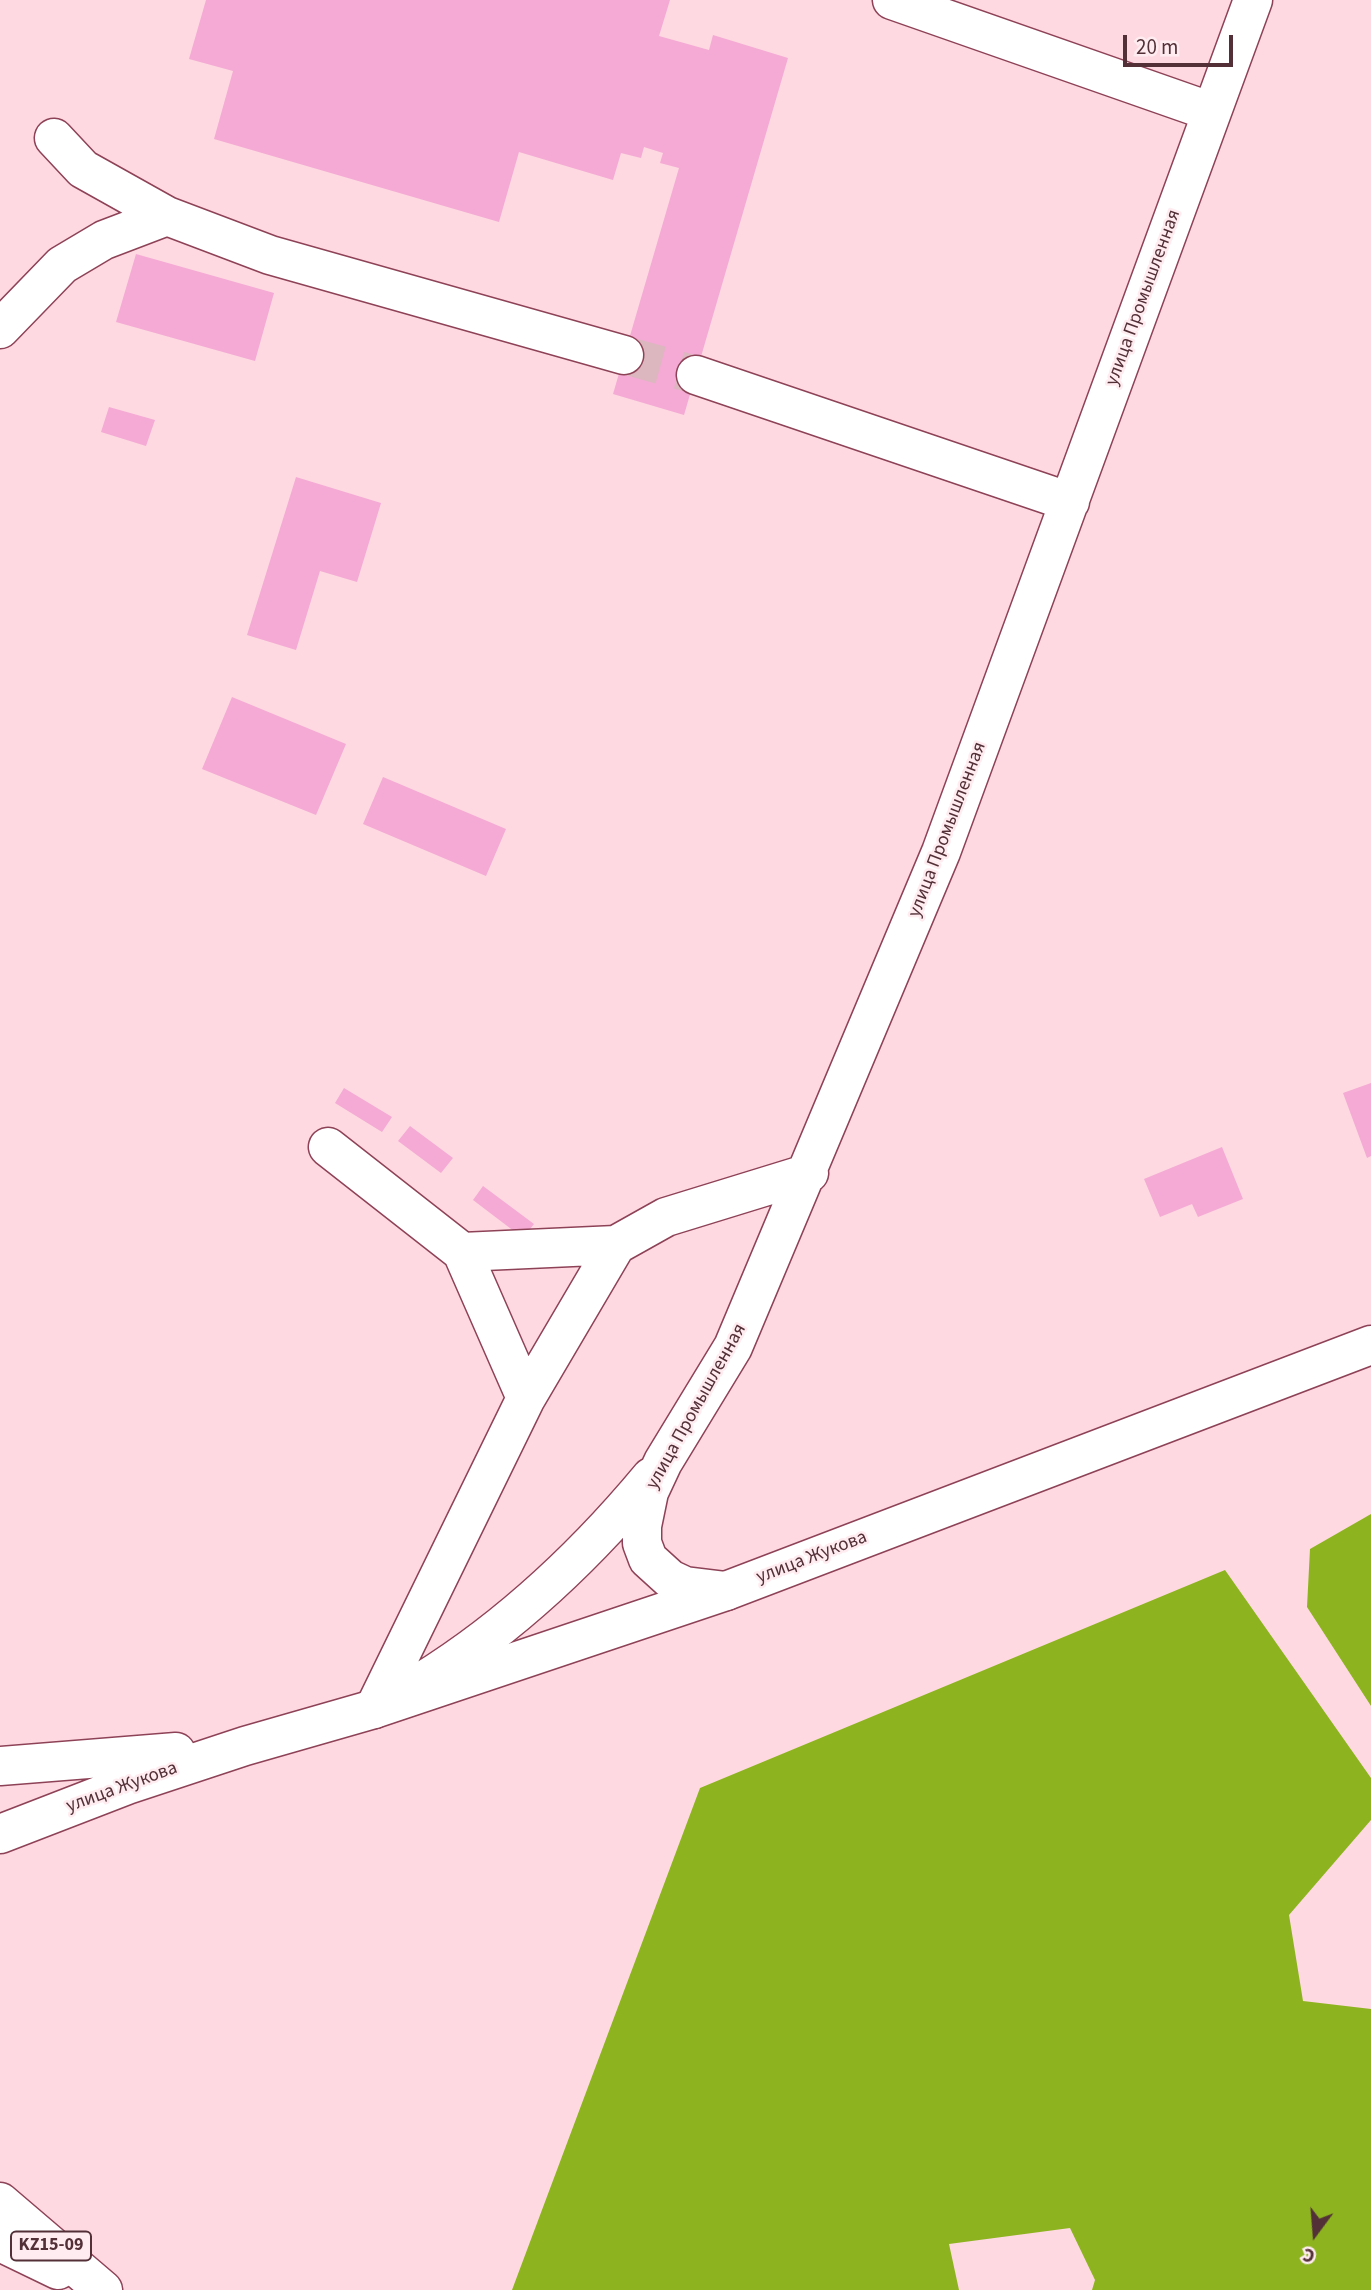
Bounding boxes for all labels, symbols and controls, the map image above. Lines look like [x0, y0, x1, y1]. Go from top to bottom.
scale bar [1126, 21, 1236, 65]
text: 20 m [1136, 32, 1178, 62]
street label: улица Промышленная [1101, 207, 1187, 389]
street label: улица Промышленная [904, 739, 992, 921]
street label: улица Промышленная [642, 1320, 752, 1494]
street label: улица Жукова [754, 1526, 870, 1590]
street label: улица Жукова [63, 1757, 181, 1819]
north arrow [1280, 2199, 1350, 2269]
road number: KZ15-09 [11, 2232, 91, 2260]
text: С [1300, 2240, 1318, 2269]

